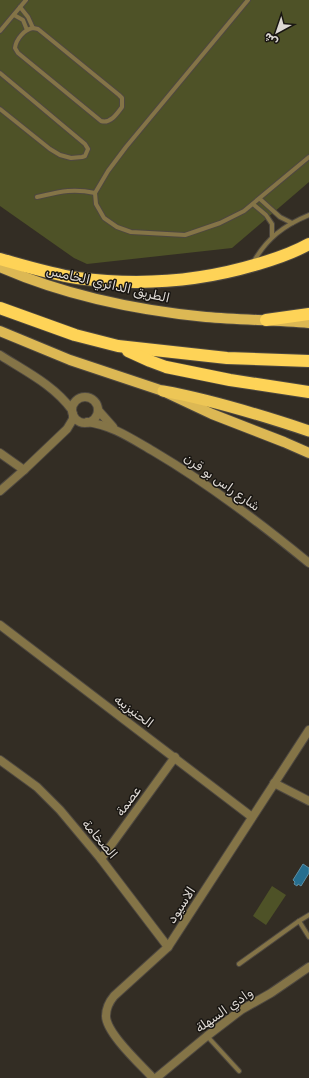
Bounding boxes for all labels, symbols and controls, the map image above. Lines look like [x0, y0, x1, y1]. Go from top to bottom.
north arrow [257, 12, 297, 52]
text: ش [261, 30, 280, 49]
street label: الطريق الدائري الخامس [44, 262, 171, 307]
street label: شارع راس بو قرن [180, 450, 263, 515]
street label: الحنيزيبه [111, 691, 157, 731]
street label: عصمة [112, 783, 144, 819]
street label: الصخامة [79, 816, 121, 862]
street label: الاسيود [164, 884, 199, 927]
street label: وادي السهلة [192, 985, 257, 1037]

